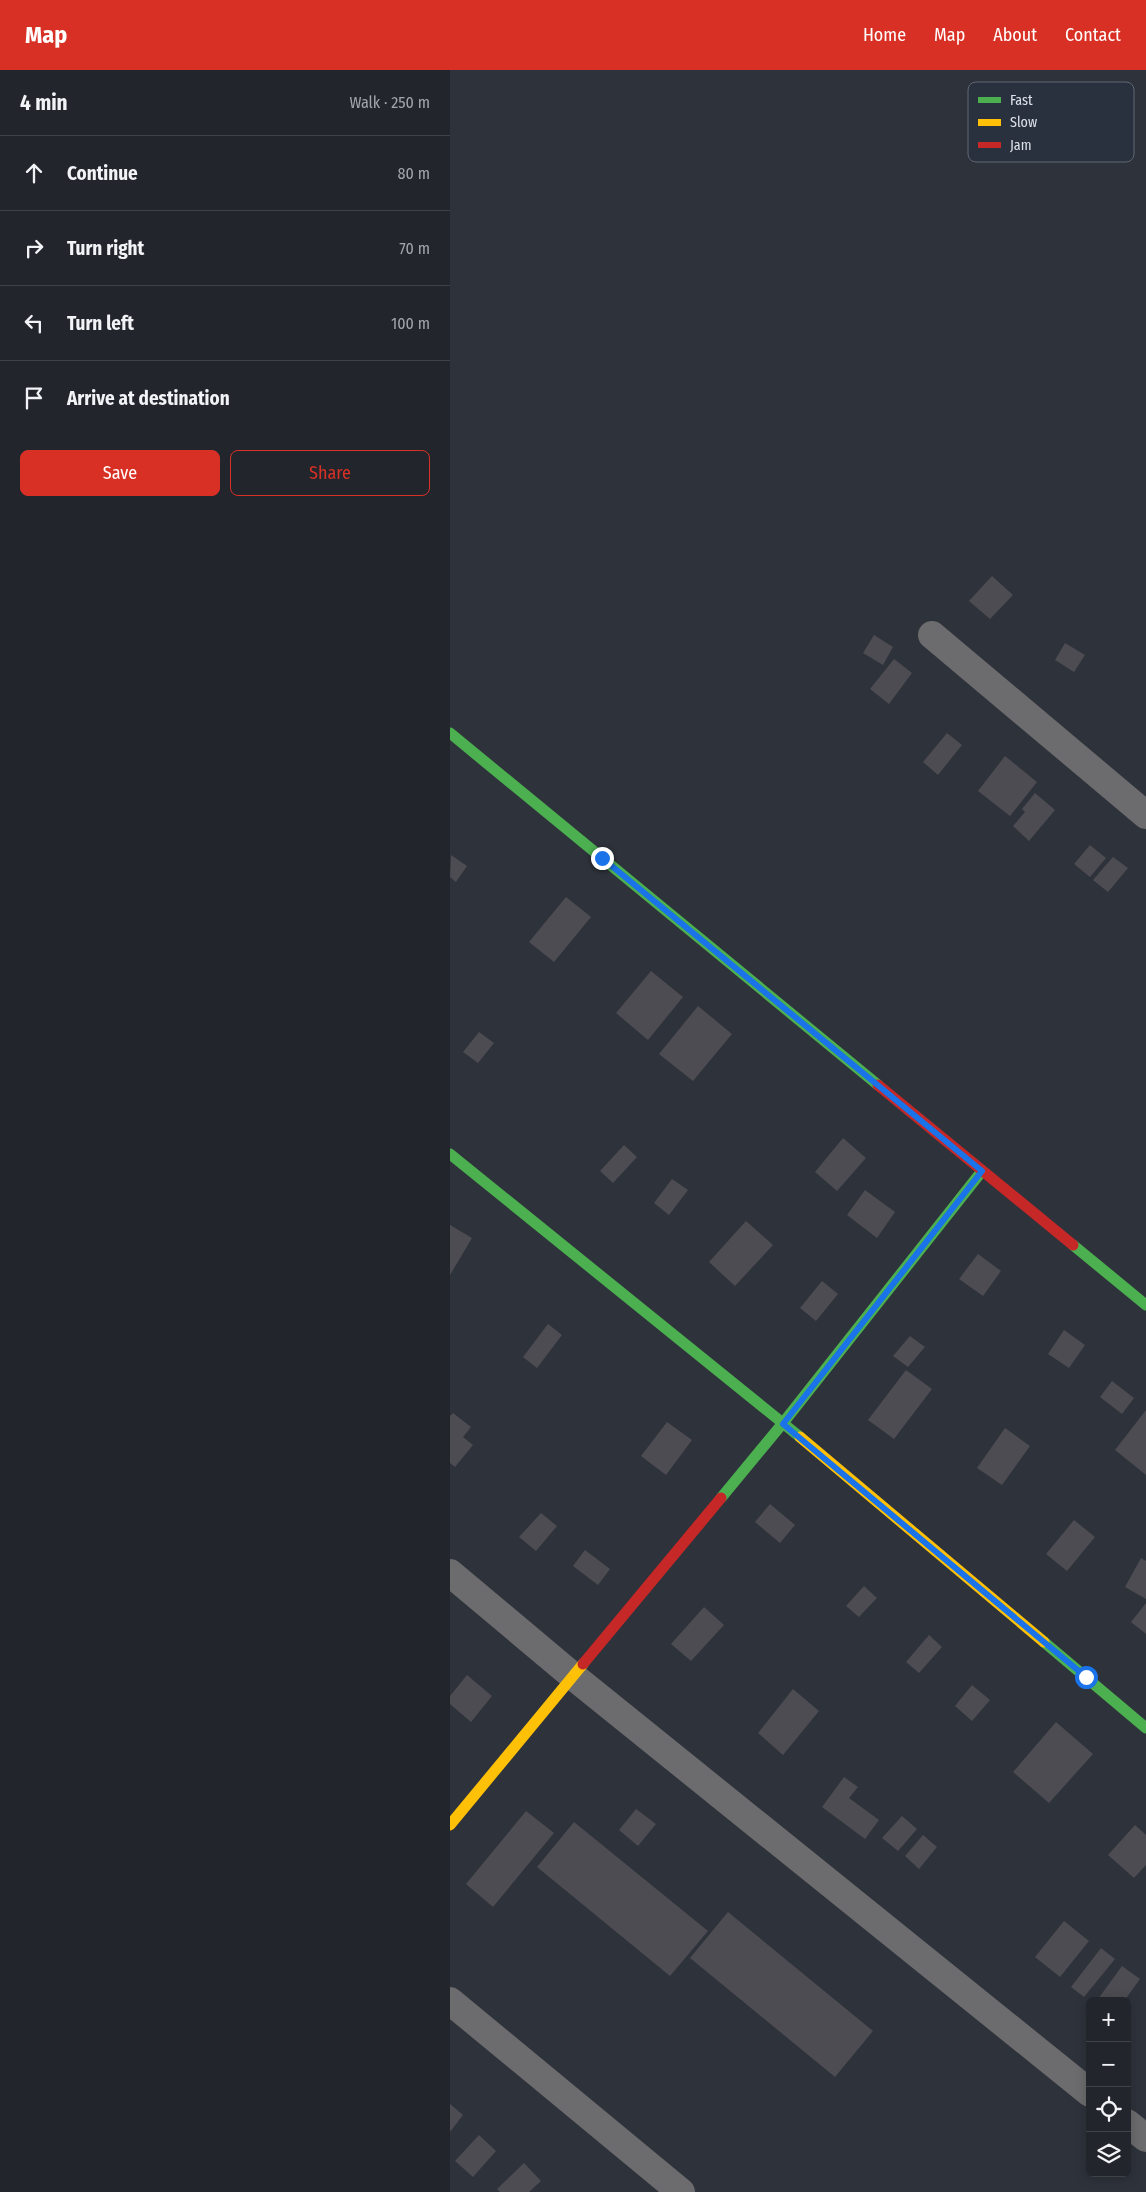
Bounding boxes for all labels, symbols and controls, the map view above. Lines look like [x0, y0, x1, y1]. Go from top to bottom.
text: Map [25, 21, 67, 49]
text: Home [863, 24, 906, 46]
text: Map [934, 24, 965, 46]
text: About [993, 24, 1037, 46]
text: Contact [1065, 24, 1121, 46]
legend [968, 82, 1134, 162]
text: 4 min [20, 90, 68, 116]
text: Fast [1010, 92, 1033, 109]
text: Walk · 250 m [349, 93, 430, 112]
text: Slow [1010, 114, 1037, 131]
text: Jam [1010, 137, 1031, 154]
icon: ahead [20, 159, 48, 187]
text: Continue [67, 162, 138, 185]
text: 80 m [398, 164, 430, 183]
icon: right [20, 234, 48, 262]
text: Turn right [67, 237, 144, 260]
text: 70 m [399, 239, 430, 258]
icon: left [20, 309, 48, 337]
text: Turn left [67, 312, 134, 335]
text: 100 m [391, 314, 430, 333]
icon: arrive [20, 384, 48, 412]
text: Arrive at destination [67, 387, 230, 410]
button: Save [20, 450, 220, 496]
button: Share [230, 450, 430, 496]
route end [591, 847, 614, 870]
route start [1075, 1666, 1098, 1689]
map controls [1086, 1997, 1131, 2177]
button: + [1086, 1997, 1131, 2042]
button: − [1086, 2042, 1131, 2087]
button: locate [1086, 2087, 1131, 2132]
button: layers [1086, 2132, 1131, 2177]

